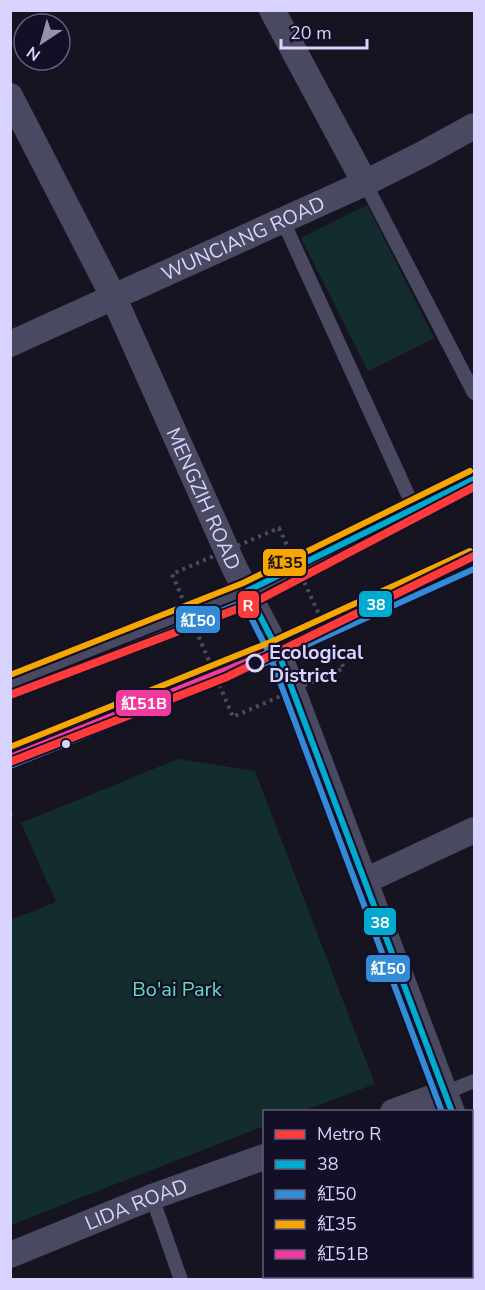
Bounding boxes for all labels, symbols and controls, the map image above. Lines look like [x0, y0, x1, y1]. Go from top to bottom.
north arrow [12, 12, 72, 72]
scale bar [281, 12, 366, 50]
text: 20 m [290, 21, 332, 45]
text: N [22, 41, 45, 66]
street label: WUNCIANG ROAD [157, 190, 329, 288]
street label: MENGZIH ROAD [160, 423, 247, 574]
line badge: 紅35 [262, 548, 307, 577]
text: 紅35 [267, 552, 303, 574]
line badge: R [237, 590, 260, 619]
line badge: 38 [358, 590, 393, 618]
text: 38 [366, 594, 386, 616]
text: R [243, 595, 254, 617]
line badge: 紅50 [175, 605, 221, 634]
text: 紅50 [180, 610, 216, 632]
place label: Ecological District [269, 639, 364, 689]
marker: Ecological District [246, 654, 264, 672]
line badge: 紅51B [115, 689, 172, 717]
text: 紅51B [121, 693, 167, 715]
unlabelled marker [60, 738, 72, 750]
line badge: 38 [363, 907, 397, 936]
text: 38 [370, 912, 390, 934]
line badge: 紅50 [365, 954, 411, 983]
text: 紅50 [370, 958, 406, 980]
park label: Bo'ai Park [132, 976, 223, 1003]
legend [263, 1110, 473, 1278]
text: Metro R [317, 1122, 381, 1146]
text: 38 [317, 1152, 339, 1176]
street label: LIDA ROAD [81, 1172, 191, 1237]
text: 紅50 [317, 1182, 357, 1206]
text: 紅35 [317, 1212, 357, 1236]
text: 紅51B [317, 1242, 369, 1266]

